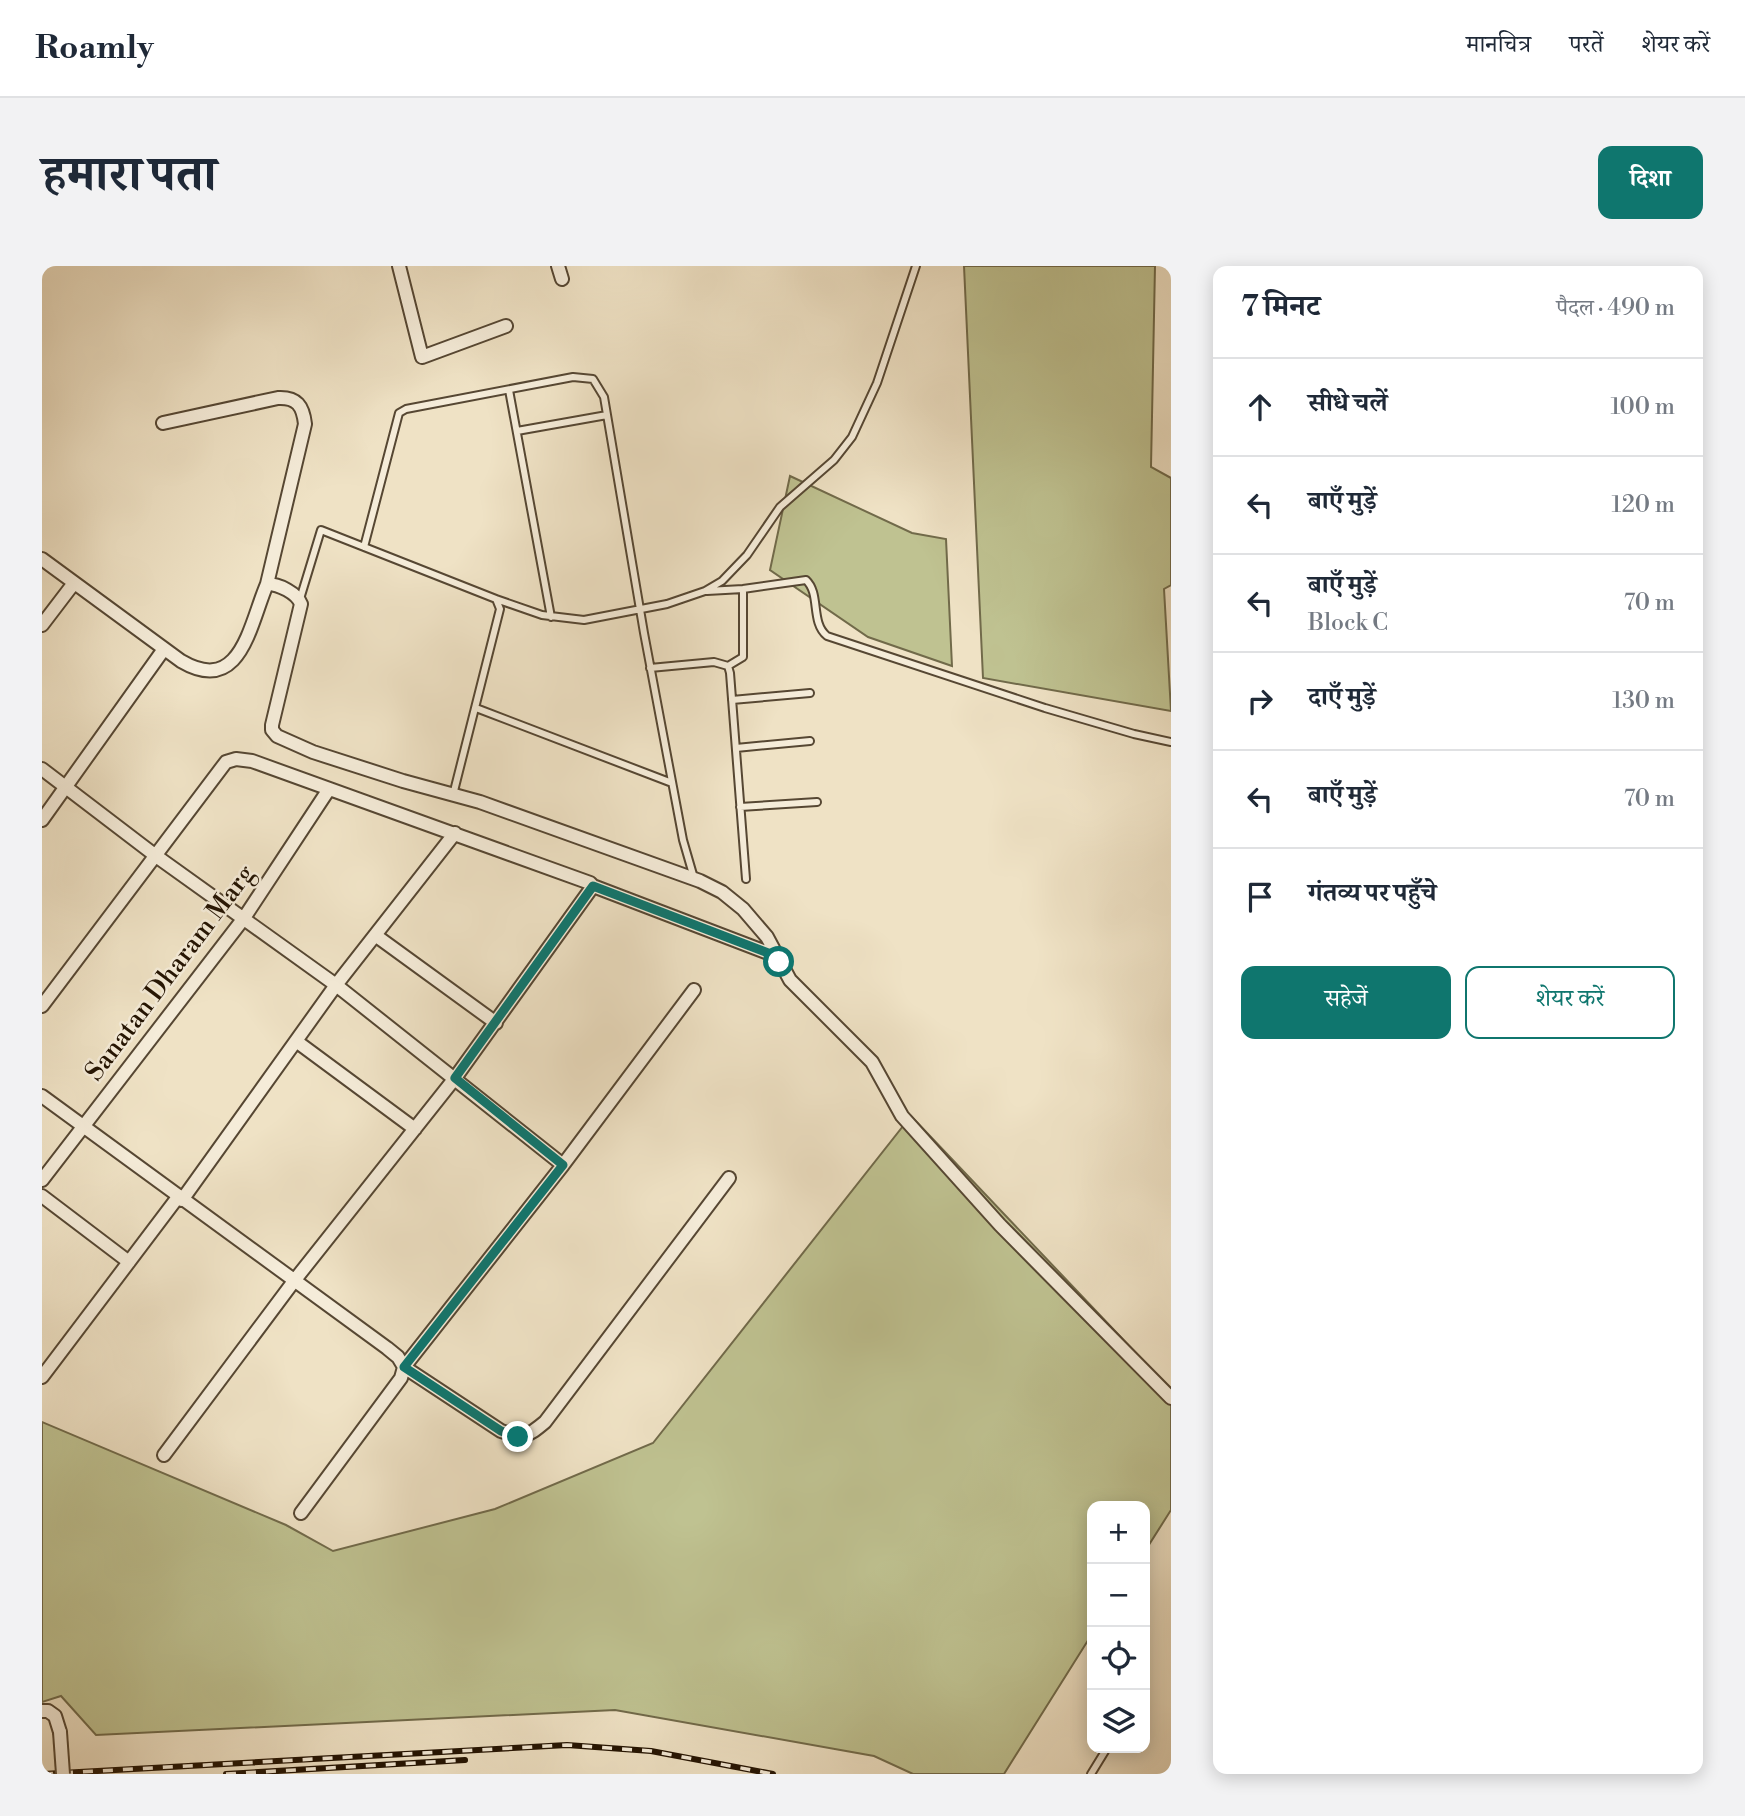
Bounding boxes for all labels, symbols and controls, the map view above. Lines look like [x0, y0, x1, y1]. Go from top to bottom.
text: Roamly [35, 28, 154, 69]
text: मानचित्र [1466, 30, 1531, 60]
text: परतें [1569, 30, 1603, 60]
text: शेयर करें [1641, 30, 1710, 60]
text: हमारा पता [42, 145, 217, 206]
button: दिशा [1598, 146, 1703, 219]
text: 7 मिनट [1241, 288, 1320, 326]
text: पैदल · 490 m [1556, 294, 1675, 322]
text: सीधे चलें [1308, 387, 1388, 419]
icon: ahead [1241, 388, 1279, 426]
text: 100 m [1610, 393, 1675, 421]
text: बाएँ मुड़ें [1308, 485, 1377, 517]
icon: left [1241, 486, 1279, 524]
text: 120 m [1611, 491, 1675, 519]
text: बाएँ मुड़ें [1308, 569, 1377, 601]
icon: left [1241, 584, 1279, 622]
text: 70 m [1624, 589, 1675, 617]
text: Block C [1308, 609, 1388, 637]
text: दाएँ मुड़ें [1308, 681, 1376, 713]
icon: right [1241, 682, 1279, 720]
text: 130 m [1612, 687, 1675, 715]
text: बाएँ मुड़ें [1308, 779, 1377, 811]
icon: left [1241, 780, 1279, 818]
text: 70 m [1624, 785, 1675, 813]
street label: Sanatan Dharam Marg [78, 858, 262, 1087]
text: गंतव्य पर पहुँचे [1308, 877, 1437, 909]
icon: arrive [1241, 878, 1279, 916]
route start [763, 946, 794, 977]
button: सहेजें [1241, 966, 1451, 1039]
button: शेयर करें [1465, 966, 1675, 1039]
route end [502, 1421, 533, 1452]
map controls [1087, 1501, 1150, 1753]
button: + [1087, 1501, 1150, 1564]
button: − [1087, 1564, 1150, 1627]
button: locate [1087, 1627, 1150, 1690]
button: layers [1087, 1690, 1150, 1753]

